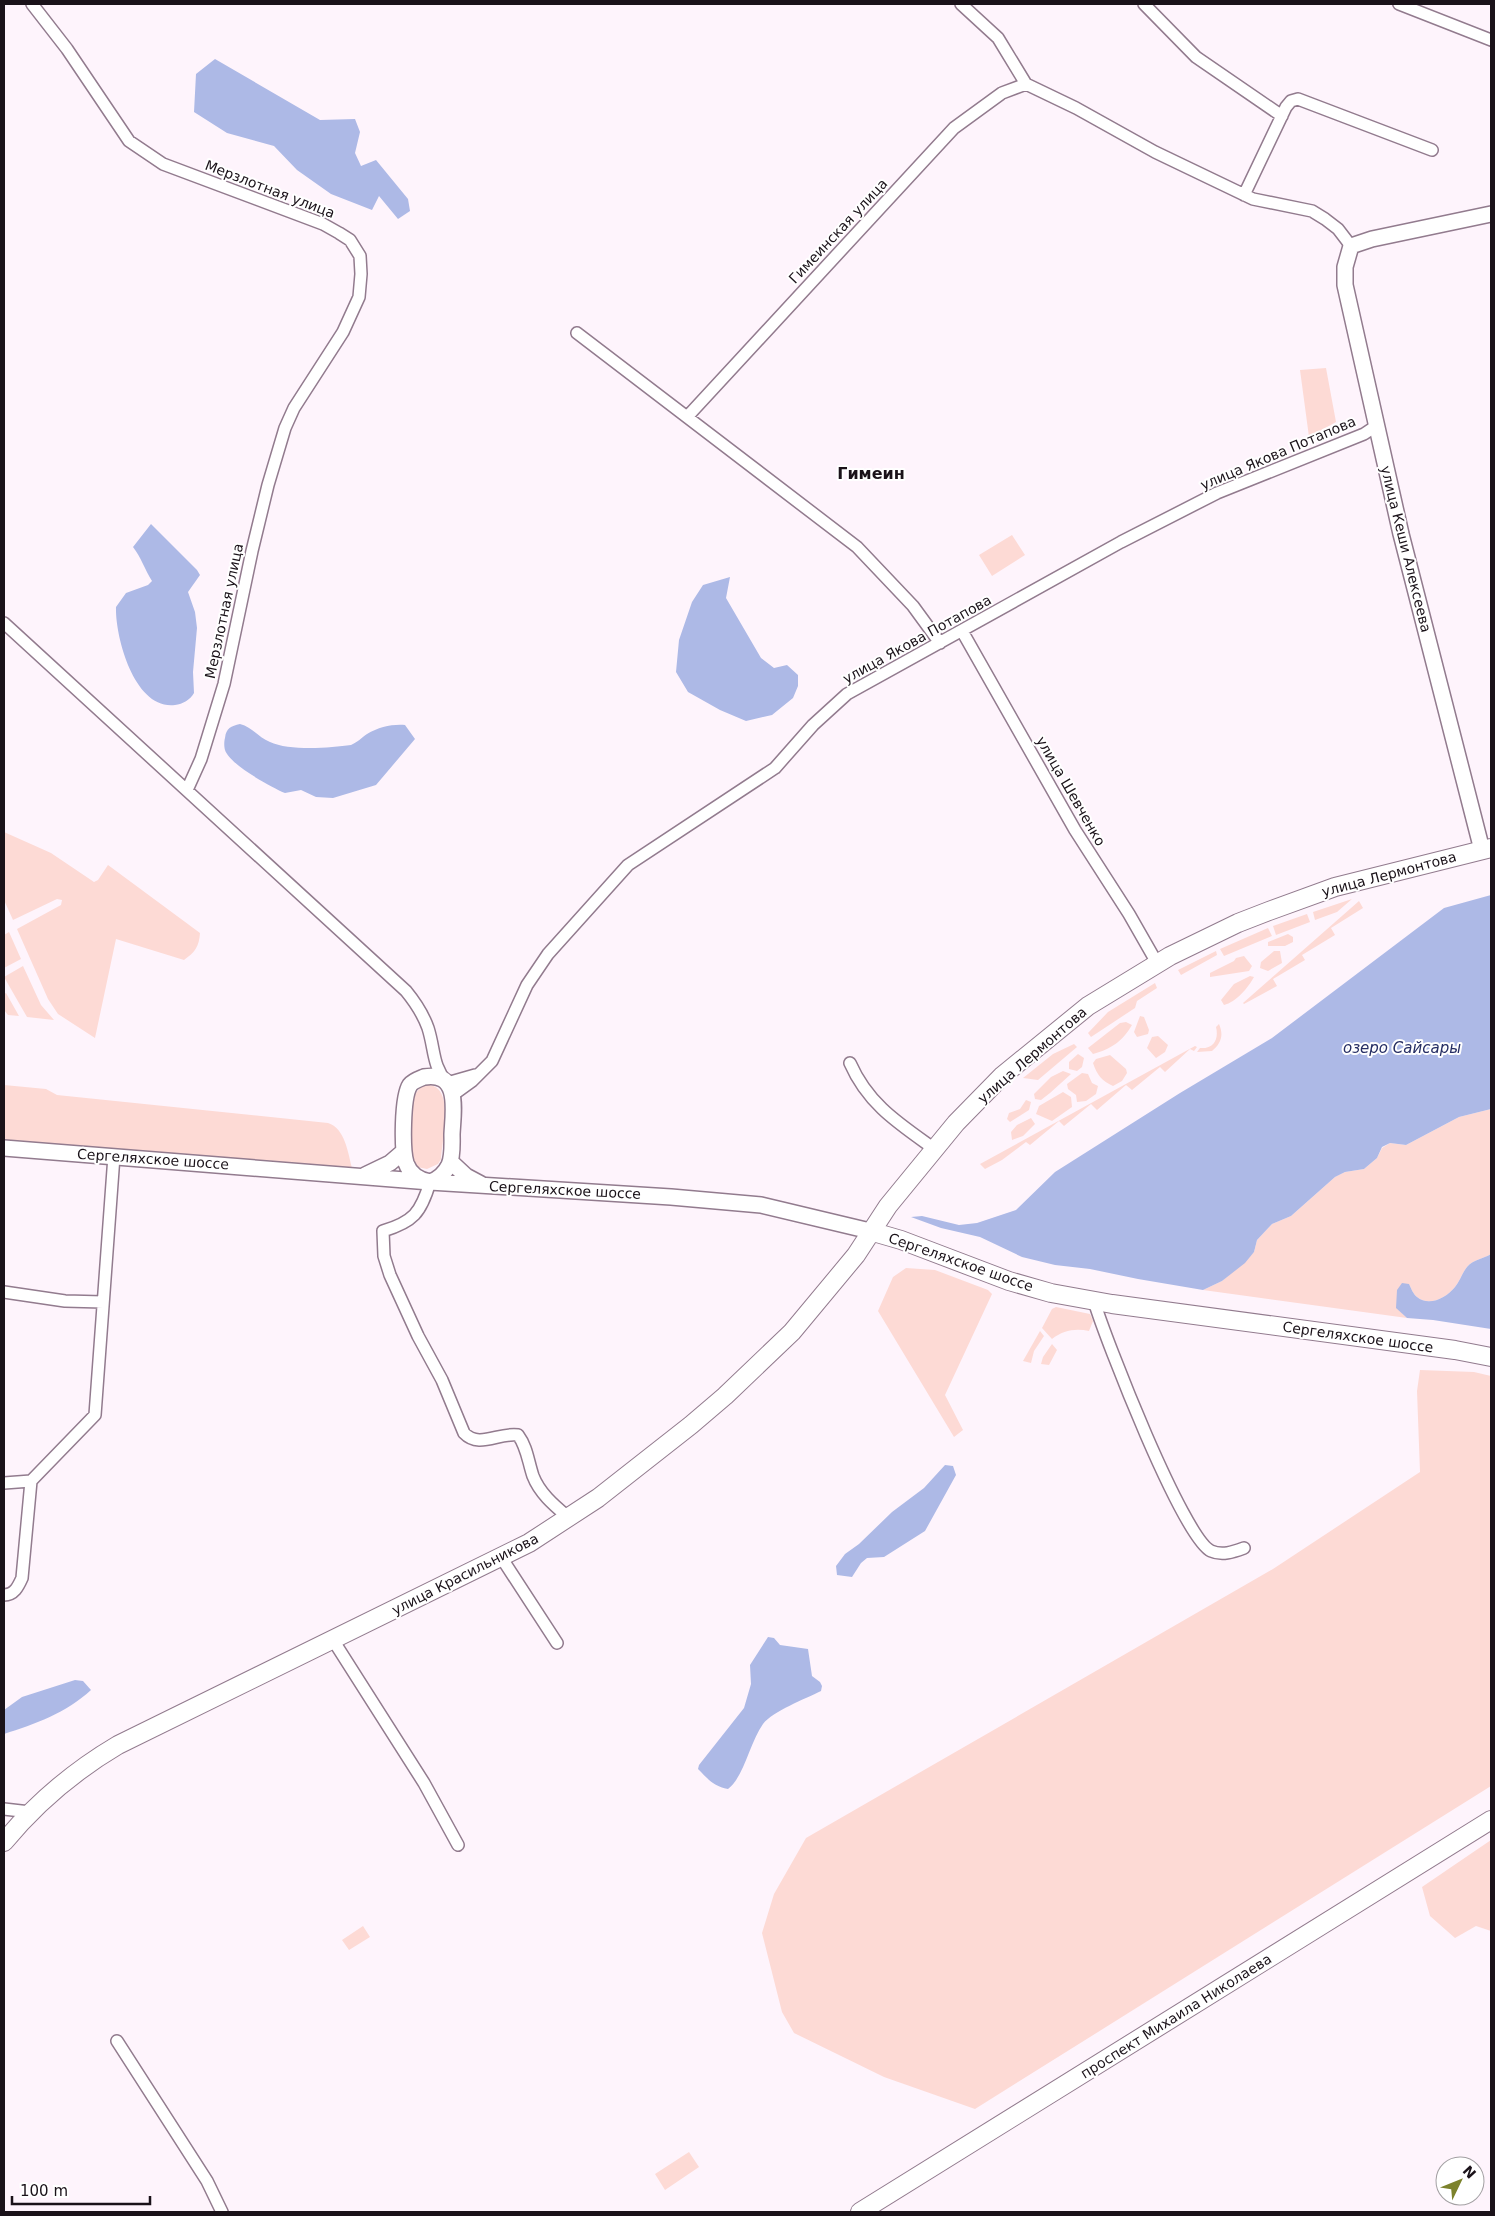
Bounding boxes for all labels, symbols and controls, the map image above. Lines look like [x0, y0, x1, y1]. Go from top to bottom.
street label: Мерзлотная улица [203, 157, 337, 221]
street label: Гимеинская улица [785, 175, 891, 287]
street label: улица Якова Потапова [1198, 413, 1358, 493]
district label: Гимеин [837, 464, 905, 483]
street label: улица Кеши Алексеева [1378, 464, 1434, 634]
street label: Мерзлотная улица [202, 542, 246, 680]
street label: улица Якова Потапова [840, 591, 994, 687]
street label: улица Шевченко [1033, 733, 1109, 849]
street label: улица Лермонтова [1320, 848, 1458, 900]
street label: улица Лермонтова [974, 1003, 1090, 1107]
water label: озеро Сайсары [1343, 1039, 1461, 1057]
street label: Сергеляхское шоссе [77, 1146, 229, 1172]
street label: Сергеляхское шоссе [489, 1178, 641, 1202]
street label: Сергеляхское шоссе [886, 1230, 1036, 1294]
street label: Сергеляхское шоссе [1282, 1318, 1434, 1356]
street label: улица Красильникова [389, 1530, 541, 1618]
street label: проспект Михаила Николаева [1078, 1950, 1274, 2082]
north arrow [1435, 2156, 1485, 2206]
text: N [1460, 2162, 1479, 2182]
scale bar [12, 2174, 150, 2206]
text: 100 m [20, 2182, 68, 2200]

